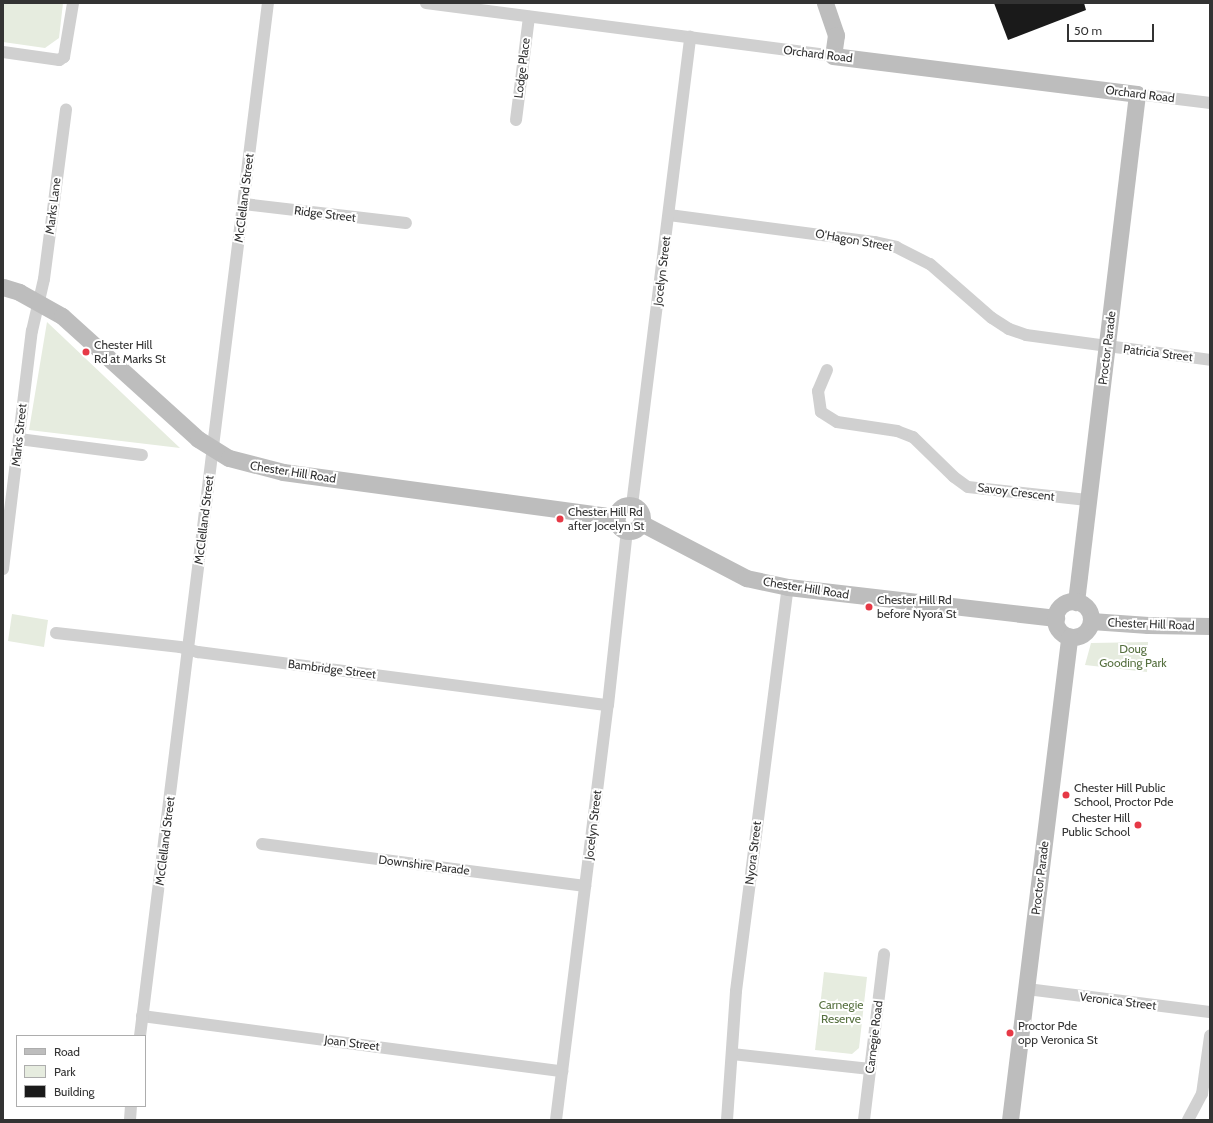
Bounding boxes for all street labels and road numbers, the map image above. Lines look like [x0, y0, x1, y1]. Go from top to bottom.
street label: Lodge Place [511, 37, 533, 99]
street label: Orchard Road [783, 43, 853, 65]
street label: Orchard Road [1105, 83, 1175, 105]
street label: McClelland Street [231, 153, 257, 243]
street label: Marks Lane [42, 177, 64, 235]
street label: Ridge Street [293, 203, 357, 225]
street label: O'Hagon Street [814, 226, 894, 254]
street label: Jocelyn Street [651, 235, 673, 307]
street label: Proctor Parade [1095, 310, 1119, 386]
street label: Patricia Street [1122, 342, 1194, 364]
street label: Marks Street [9, 403, 29, 467]
street label: Chester Hill Road [249, 458, 337, 486]
street label: McClelland Street [191, 475, 217, 565]
street label: Savoy Crescent [977, 480, 1055, 504]
street label: Chester Hill Road [762, 574, 850, 602]
street label: Chester Hill Road [1107, 615, 1195, 633]
street label: Bambridge Street [287, 656, 377, 682]
street label: Jocelyn Street [582, 789, 604, 861]
street label: McClelland Street [152, 796, 178, 886]
street label: Nyora Street [742, 820, 764, 886]
street label: Proctor Parade [1028, 840, 1052, 916]
street label: Downshire Parade [378, 852, 470, 878]
street label: Veronica Street [1079, 989, 1157, 1013]
street label: Carnegie Road [862, 1000, 886, 1074]
street label: Joan Street [324, 1032, 380, 1054]

